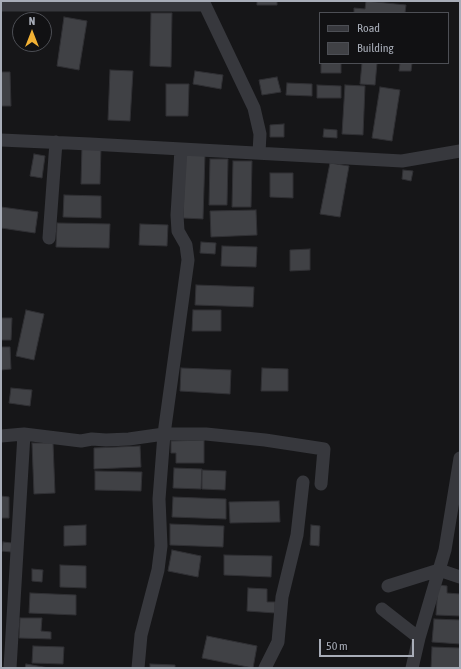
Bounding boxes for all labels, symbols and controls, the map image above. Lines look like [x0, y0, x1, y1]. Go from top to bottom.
north arrow [12, 12, 52, 52]
legend [319, 12, 449, 64]
text: N [29, 15, 35, 27]
text: Road [357, 21, 380, 35]
text: Building [357, 41, 394, 55]
scale bar [321, 631, 416, 657]
text: 50 m [326, 639, 348, 653]

